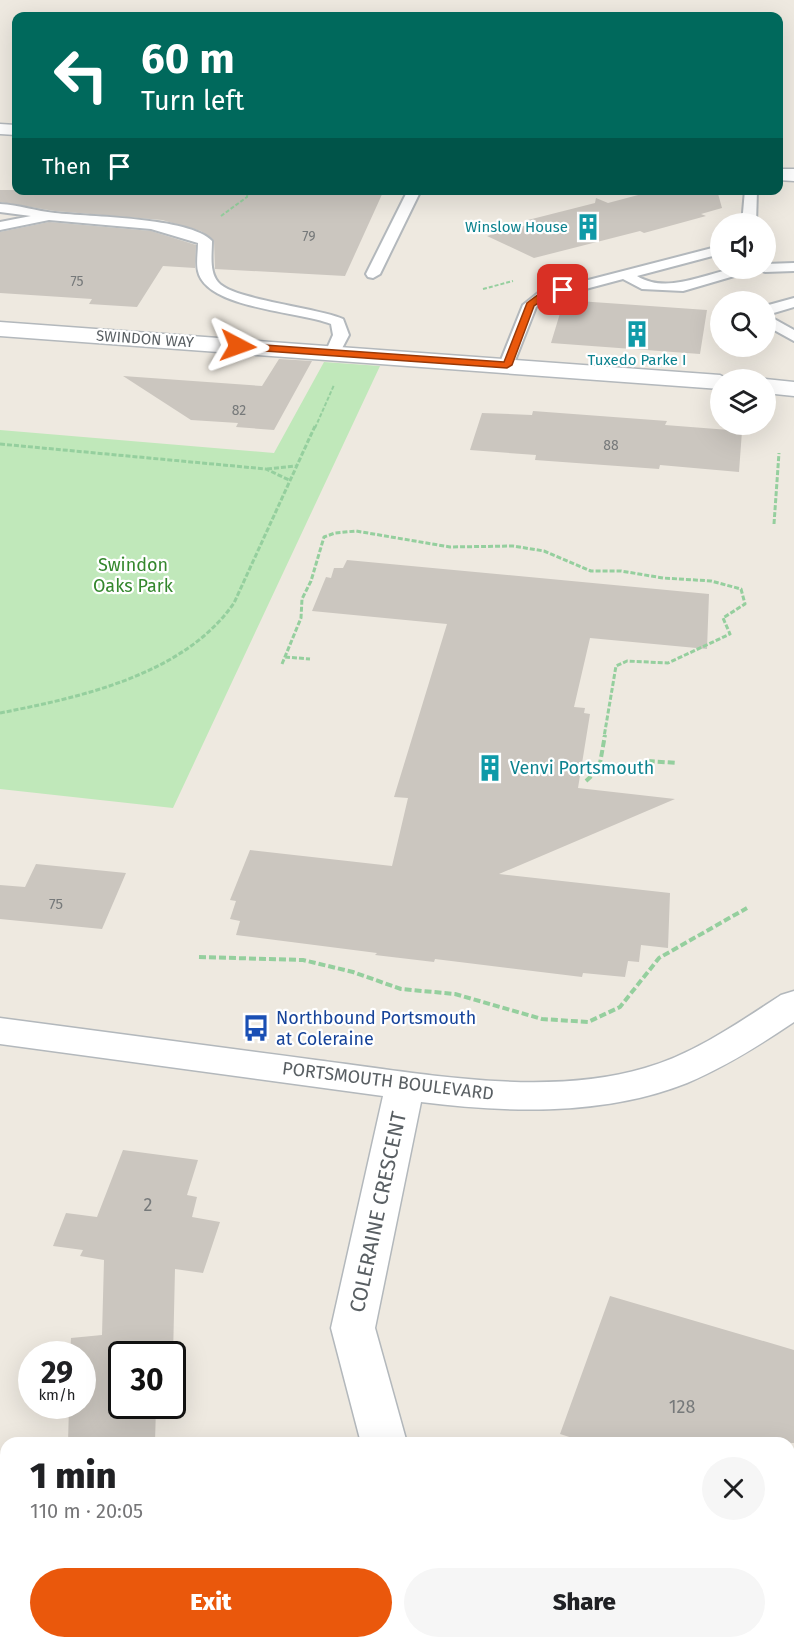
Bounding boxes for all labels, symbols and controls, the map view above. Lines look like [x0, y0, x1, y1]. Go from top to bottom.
text: 60 m [141, 34, 235, 84]
icon: left [42, 36, 120, 114]
text: Turn left [141, 85, 244, 117]
icon: arrive [103, 150, 136, 183]
text: Then [42, 153, 91, 180]
building icon: Winslow House [573, 212, 603, 242]
map controls [710, 213, 776, 435]
button: sound [710, 213, 776, 279]
place label: Winslow House [465, 218, 568, 236]
house number: 79 [302, 228, 316, 245]
pin [537, 264, 588, 315]
house number: 75 [70, 273, 84, 290]
icon: arrive [546, 273, 579, 306]
button: search [710, 291, 776, 357]
position arrow [206, 314, 270, 378]
building icon: Tuxedo Parke I [622, 319, 652, 349]
street label: SWINDON WAY [96, 327, 195, 351]
place label: Tuxedo Parke I [588, 351, 686, 369]
button: layers [710, 369, 776, 435]
house number: 82 [232, 402, 246, 419]
house number: 88 [603, 437, 619, 454]
park label: Swindon Oaks Park [93, 554, 174, 597]
building icon: Venvi Portsmouth [475, 753, 505, 783]
place label: Venvi Portsmouth [510, 757, 654, 779]
house number: 75 [49, 895, 63, 913]
place label: Northbound Portsmouth at Coleraine [276, 1007, 476, 1050]
bus stop icon: Northbound Portsmouth at Coleraine [241, 1013, 271, 1043]
street label: PORTSMOUTH BOULEVARD [281, 1057, 495, 1105]
street label: COLERAINE CRESCENT [344, 1109, 412, 1315]
house number: 2 [144, 1194, 153, 1216]
speed limit sign: 30 [108, 1341, 186, 1419]
text: 29 [41, 1355, 73, 1391]
text: km/h [38, 1386, 76, 1404]
house number: 128 [669, 1396, 695, 1418]
text: 1 min [30, 1454, 116, 1498]
button: close [702, 1457, 765, 1520]
text: 110 m · 20:05 [30, 1499, 143, 1523]
button: Exit [30, 1568, 392, 1637]
button: Share [404, 1568, 765, 1637]

